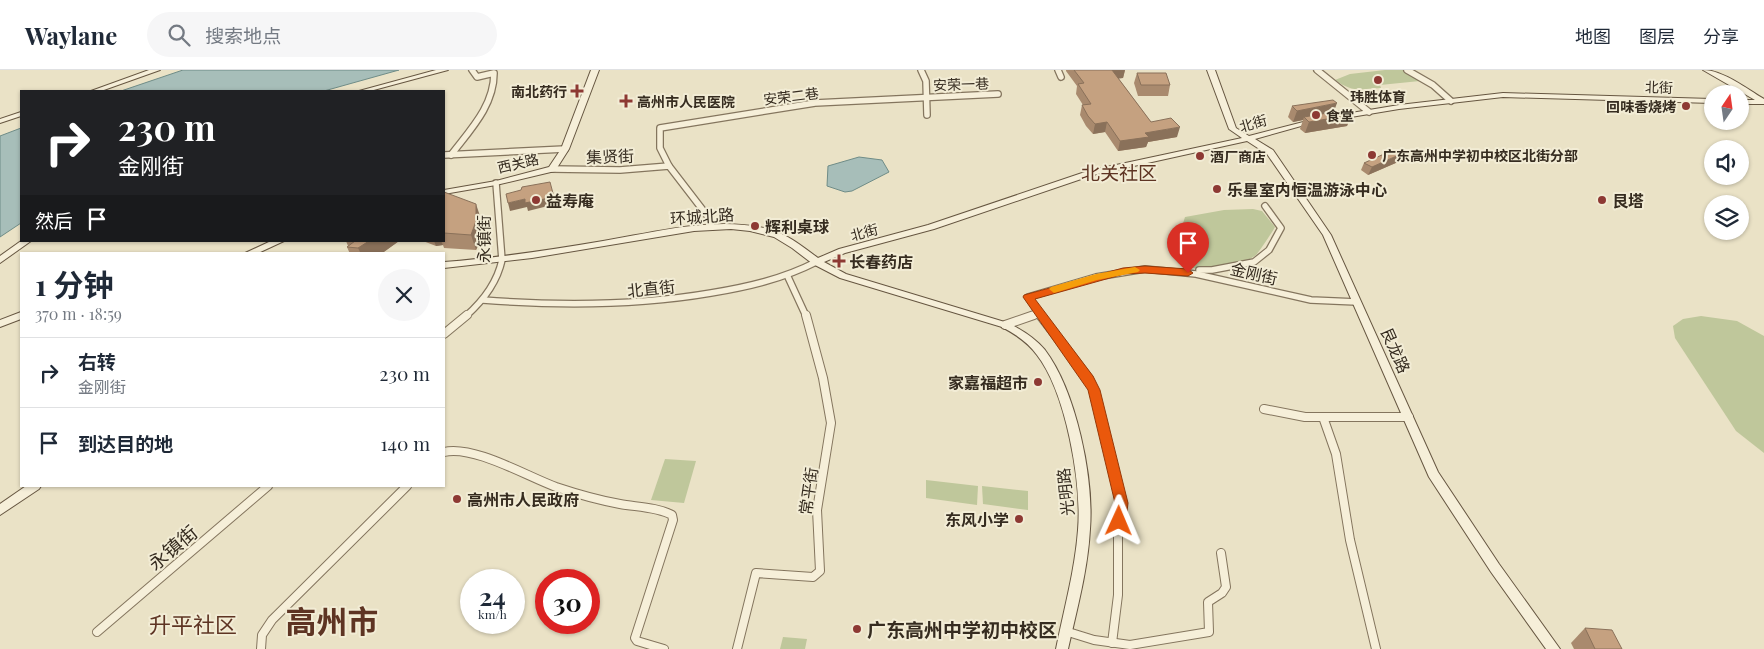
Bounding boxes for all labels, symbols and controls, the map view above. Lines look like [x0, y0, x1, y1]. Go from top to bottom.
search box [147, 12, 497, 57]
text: Waylane [25, 19, 117, 51]
icon: search [165, 21, 193, 49]
text: 搜索地点 [205, 22, 281, 48]
text: 地图 [1575, 24, 1611, 48]
text: 图层 [1639, 24, 1675, 48]
text: 分享 [1703, 24, 1739, 48]
street label: 安荣一巷 [933, 74, 989, 94]
marker: 玮胜体育 [1372, 74, 1384, 86]
street label: 北街 [1645, 77, 1673, 97]
place label: 南北药行 [511, 82, 567, 101]
street label: 安荣二巷 [762, 83, 820, 109]
marker: 南北药行 [571, 85, 583, 97]
north arrow [1704, 85, 1749, 130]
map controls [1704, 85, 1749, 240]
place label: 玮胜体育 [1350, 87, 1406, 106]
place label: 高州市人民医院 [637, 92, 735, 111]
marker: 高州市人民医院 [619, 94, 633, 108]
place label: 回味香烧烤 [1606, 97, 1676, 116]
marker: 回味香烧烤 [1680, 100, 1692, 112]
text: 230 m [118, 103, 216, 150]
place label: 食堂 [1326, 106, 1354, 125]
marker: 食堂 [1310, 109, 1322, 121]
icon: right [35, 110, 100, 175]
street label: 北街 [1237, 110, 1269, 136]
button: sound [1704, 140, 1749, 185]
street label: 集贤街 [586, 145, 634, 167]
place label: 广东高州中学初中校区北街分部 [1382, 146, 1578, 165]
place label: 酒厂商店 [1210, 147, 1266, 166]
street label: 西关路 [495, 149, 541, 177]
marker: 广东高州中学初中校区北街分部 [1366, 149, 1378, 161]
text: 金刚街 [118, 150, 184, 180]
marker: 酒厂商店 [1194, 150, 1206, 162]
district label: 北关社区 [1081, 159, 1157, 185]
place label: 乐星室内恒温游泳中心 [1227, 179, 1387, 200]
marker: 乐星室内恒温游泳中心 [1211, 183, 1223, 195]
place label: 益寿庵 [546, 190, 594, 211]
place label: 艮塔 [1612, 190, 1644, 211]
marker: 益寿庵 [530, 194, 542, 206]
marker: 艮塔 [1596, 194, 1608, 206]
button: layers [1704, 195, 1749, 240]
street label: 环城北路 [669, 203, 735, 229]
icon: arrive [83, 205, 111, 233]
text: 然后 [35, 207, 73, 233]
street label: 永镇街 [473, 215, 494, 263]
place label: 辉利桌球 [765, 216, 829, 237]
street label: 北街 [848, 219, 880, 245]
marker: 辉利桌球 [749, 220, 761, 232]
pin [1167, 222, 1209, 273]
icon: arrive [1174, 229, 1202, 257]
place label: 长春药店 [849, 251, 913, 272]
marker: 长春药店 [833, 255, 845, 267]
street label: 金刚街 [1228, 257, 1280, 289]
text: 1 分钟 [35, 264, 113, 304]
button: close [378, 269, 430, 321]
street label: 北直街 [626, 275, 676, 301]
text: 370 m · 18:59 [35, 303, 122, 324]
street label: 艮龙路 [1377, 324, 1415, 376]
text: 右转 [78, 348, 116, 374]
icon: right [35, 359, 63, 387]
text: 230 m [379, 360, 430, 386]
place label: 家嘉福超市 [948, 372, 1028, 393]
text: 金刚街 [78, 376, 126, 397]
marker: 家嘉福超市 [1032, 376, 1044, 388]
icon: arrive [35, 429, 63, 457]
text: 到达目的地 [78, 430, 173, 456]
text: 140 m [381, 430, 430, 456]
street label: 常平街 [794, 466, 822, 516]
street label: 光明路 [1052, 467, 1078, 517]
place label: 高州市人民政府 [467, 489, 579, 510]
marker: 高州市人民政府 [451, 493, 463, 505]
position arrow [1092, 494, 1144, 546]
place label: 东风小学 [945, 509, 1009, 530]
marker: 东风小学 [1013, 513, 1025, 525]
street label: 永镇街 [142, 519, 202, 575]
speed limit sign: 30 [535, 569, 600, 634]
text: 24 [479, 579, 506, 612]
district label: 高州市 [286, 599, 379, 641]
text: km/h [478, 606, 507, 622]
district label: 升平社区 [149, 609, 237, 639]
place label: 广东高州中学初中校区 [867, 616, 1057, 642]
marker: 广东高州中学初中校区 [851, 623, 863, 635]

